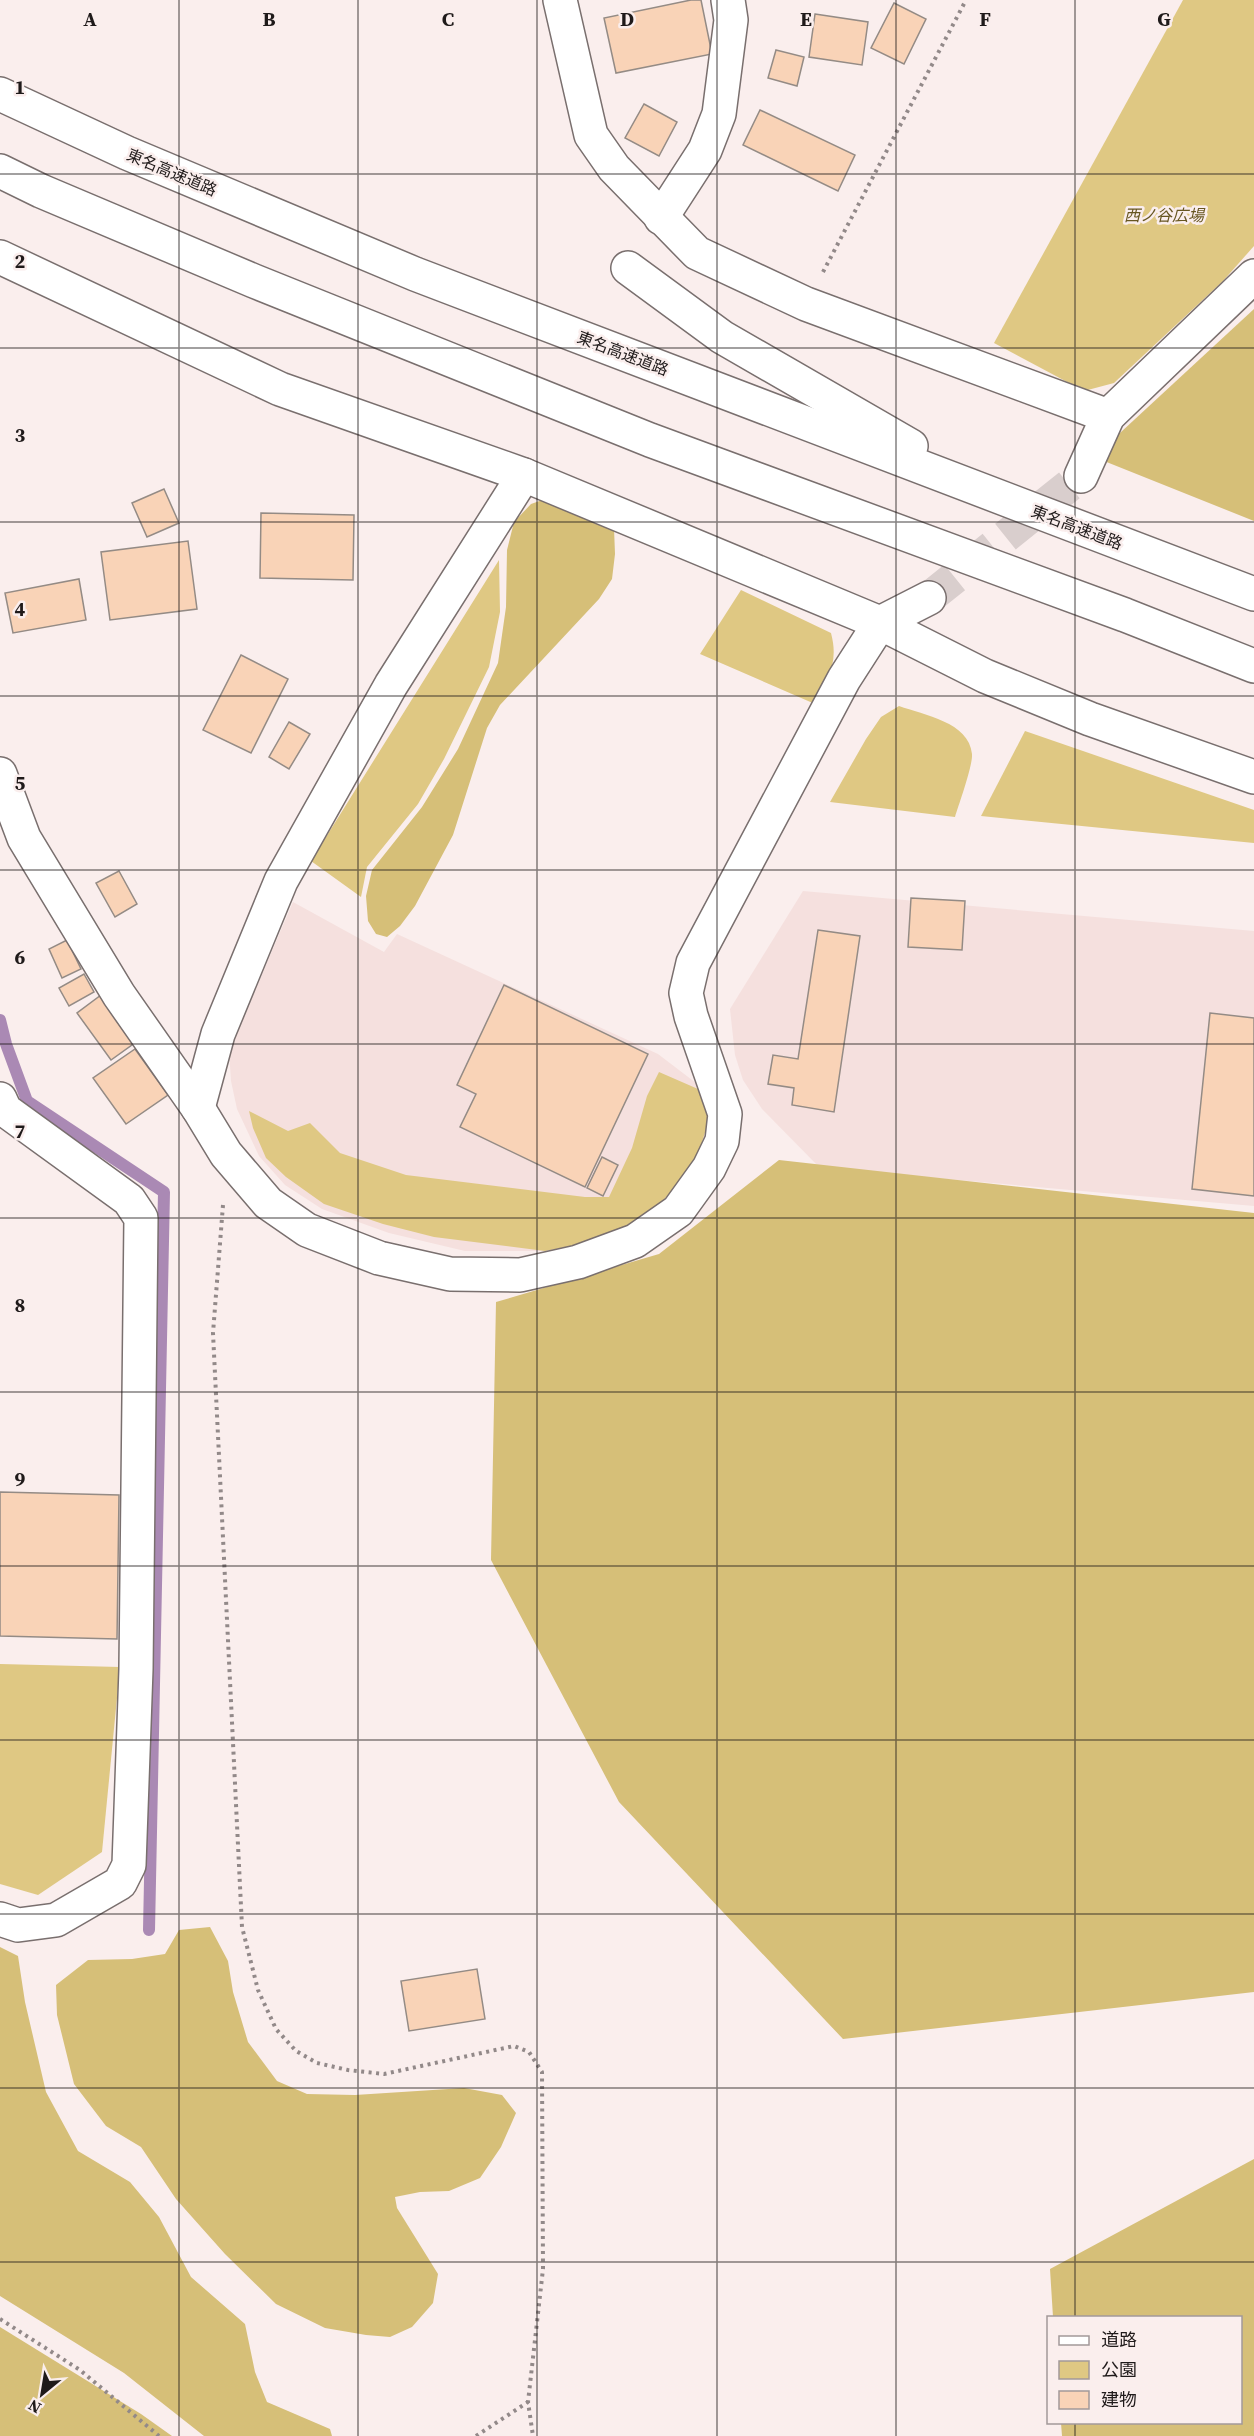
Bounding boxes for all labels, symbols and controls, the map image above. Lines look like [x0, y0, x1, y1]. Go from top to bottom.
text: A [83, 5, 97, 33]
text: B [262, 5, 276, 33]
text: C [442, 5, 454, 33]
text: D [620, 5, 634, 33]
text: E [800, 5, 812, 33]
text: F [979, 5, 991, 33]
text: G [1157, 5, 1171, 33]
text: 1 [15, 73, 25, 101]
street label: 東名高速道路 [124, 143, 220, 201]
park label: 西ノ谷広場 [1124, 204, 1206, 226]
text: 2 [15, 247, 26, 275]
street label: 東名高速道路 [574, 326, 672, 380]
text: 3 [15, 421, 26, 449]
street label: 東名高速道路 [1028, 500, 1126, 554]
text: 4 [15, 595, 26, 623]
text: 5 [15, 769, 26, 797]
text: 6 [15, 943, 26, 971]
text: 7 [15, 1117, 26, 1145]
text: 8 [15, 1291, 25, 1319]
text: 9 [15, 1465, 26, 1493]
legend [1047, 2316, 1242, 2424]
text: 道路 [1101, 2327, 1137, 2352]
text: 公園 [1101, 2357, 1137, 2382]
north arrow [12, 2364, 72, 2424]
text: 建物 [1101, 2387, 1137, 2412]
text: N [24, 2394, 45, 2419]

